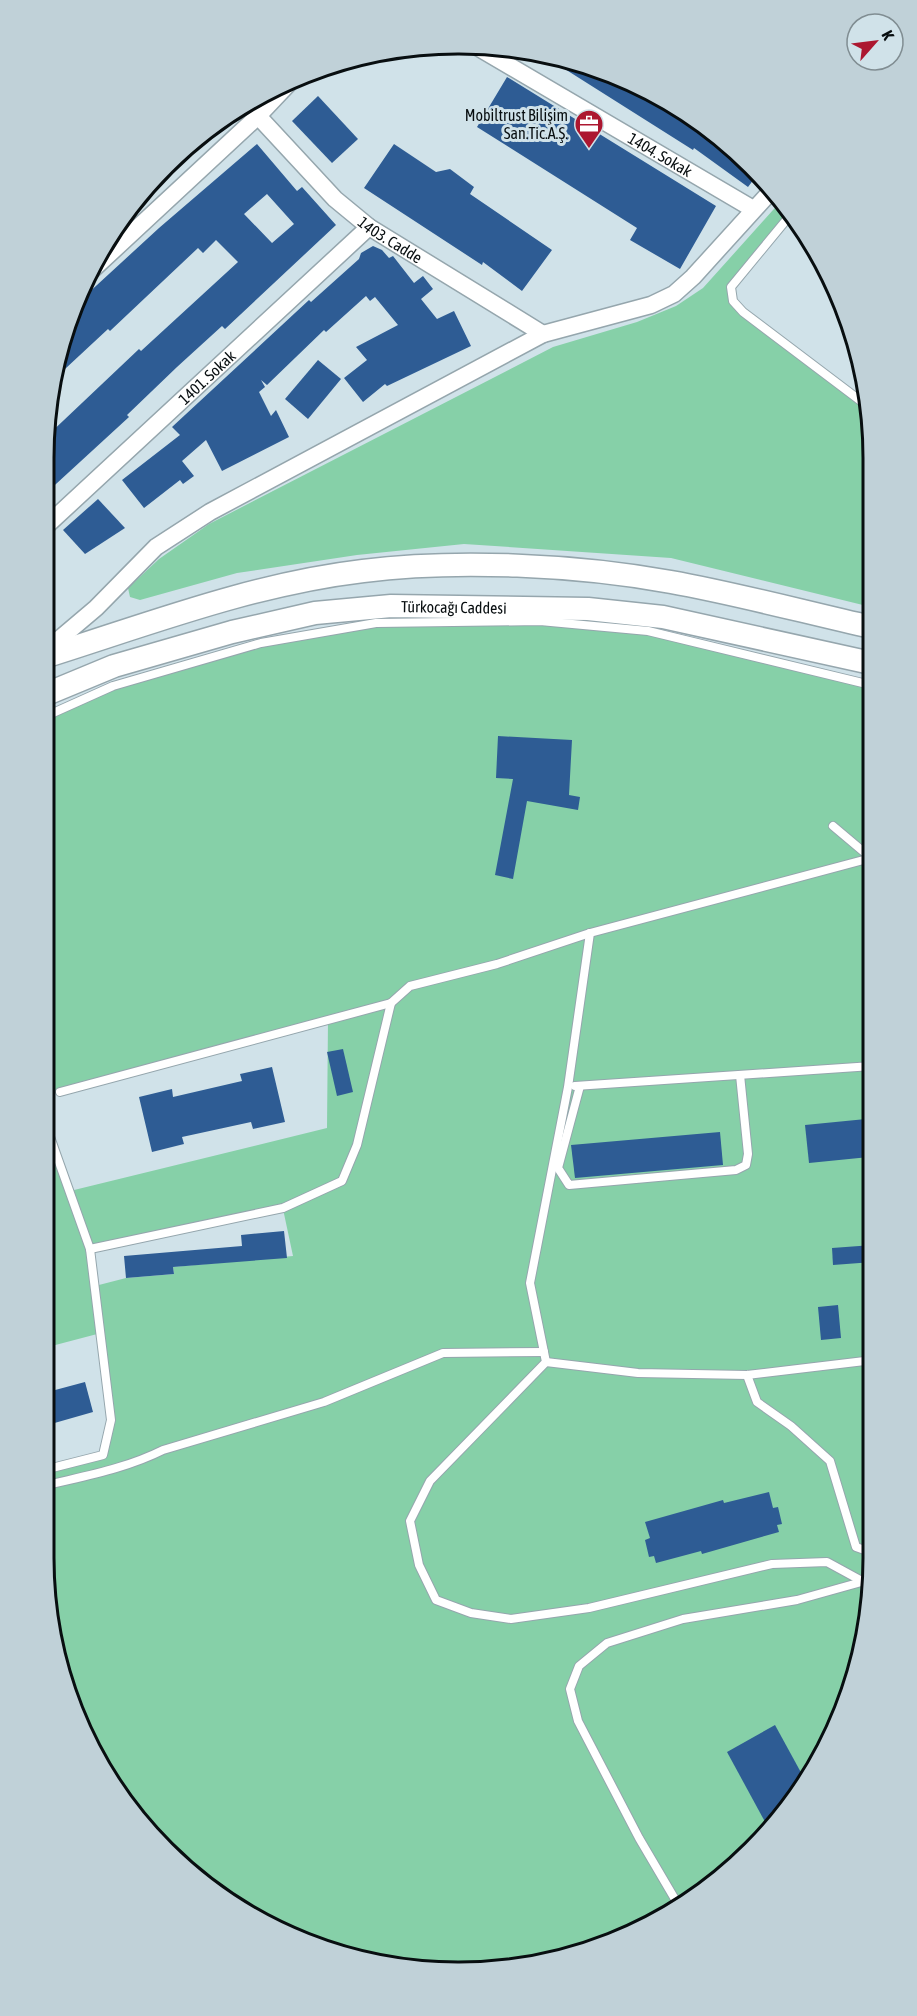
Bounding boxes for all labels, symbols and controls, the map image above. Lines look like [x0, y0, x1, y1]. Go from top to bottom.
north arrow [845, 12, 905, 72]
text: K [878, 27, 898, 43]
place label: Mobiltrust Bilişim San.Tic.A.Ş. [465, 106, 568, 143]
office icon: Mobiltrust Bilişim San.Tic.A.Ş. [573, 108, 605, 150]
street label: 1404. Sokak [625, 129, 695, 180]
street label: 1403. Cadde [354, 213, 426, 267]
street label: 1401. Sokak [175, 346, 239, 408]
street label: Türkocağı Caddesi [401, 597, 507, 617]

